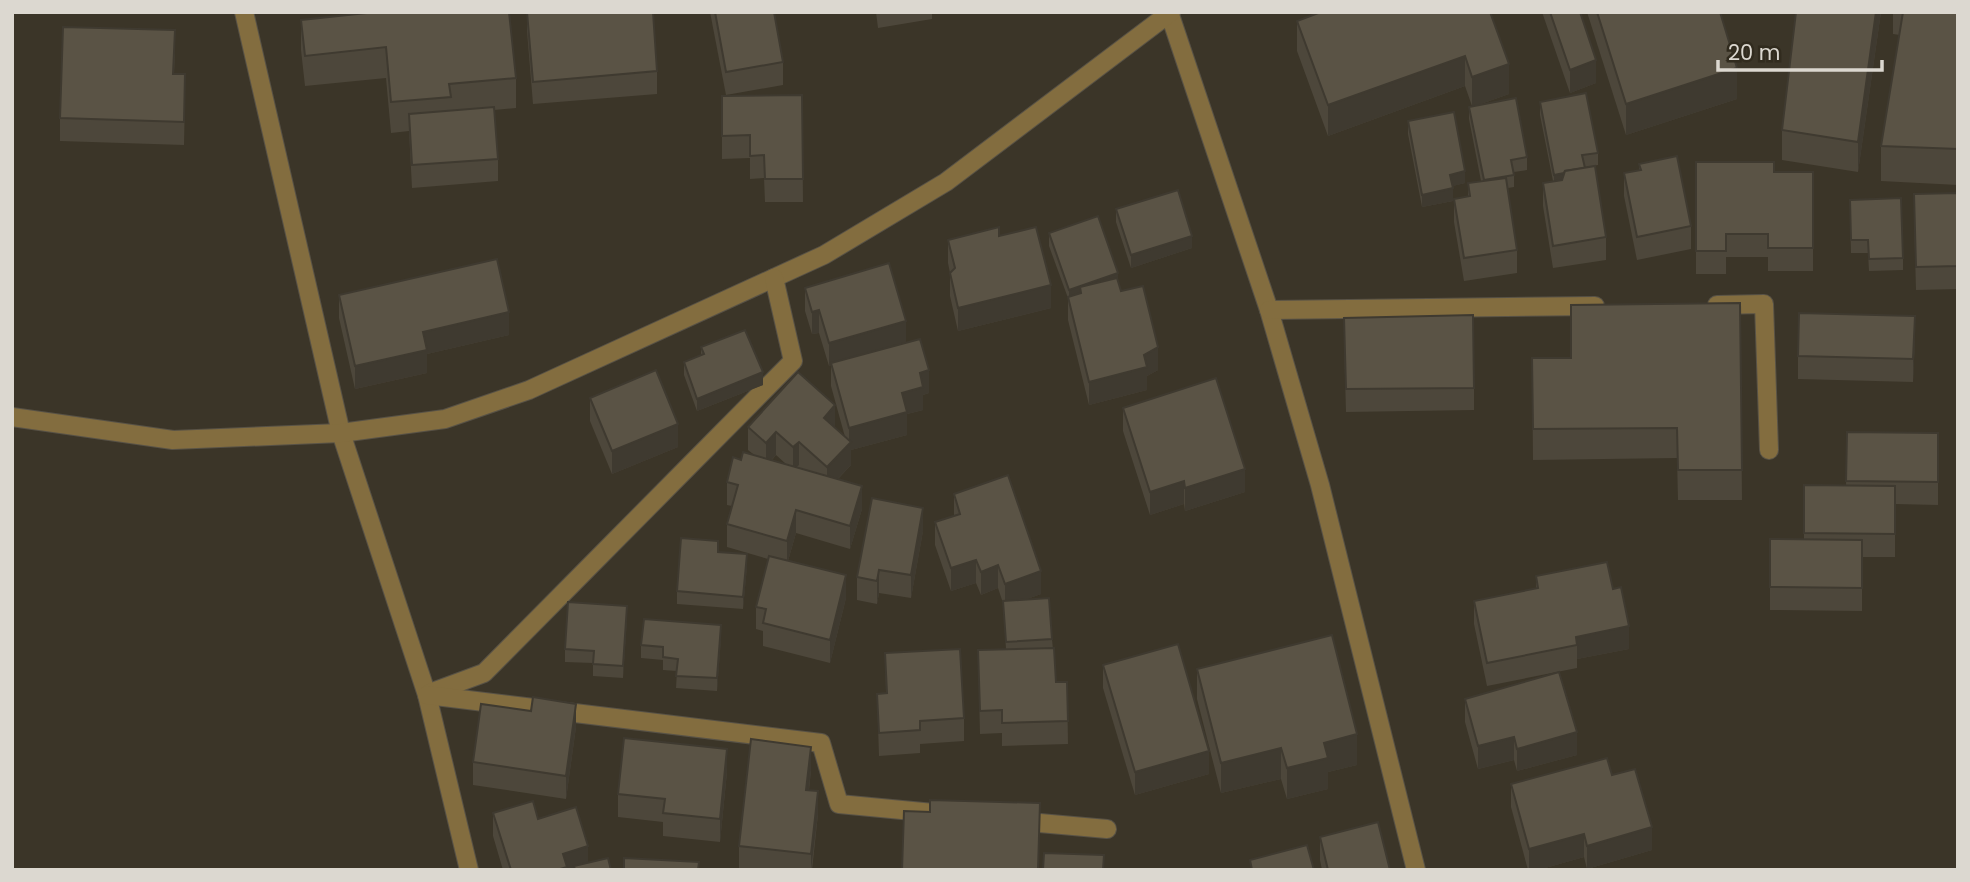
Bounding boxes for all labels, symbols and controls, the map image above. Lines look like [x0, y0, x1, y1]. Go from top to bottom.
scale bar [1718, 28, 1882, 72]
text: 20 m [1728, 38, 1781, 67]

